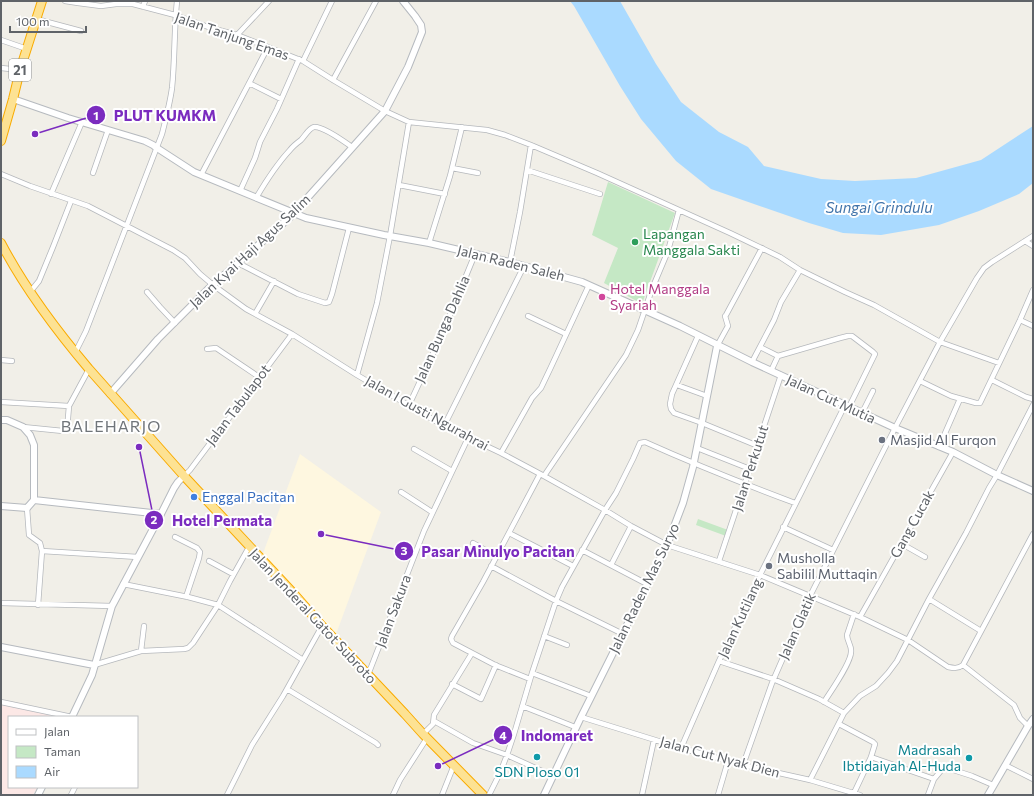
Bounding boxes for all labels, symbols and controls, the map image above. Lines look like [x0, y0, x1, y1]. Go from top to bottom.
scale bar [10, 8, 86, 34]
street label: Jalan Tanjung Emas [173, 8, 292, 63]
text: 100 m [16, 14, 50, 28]
road number: 21 [9, 59, 31, 81]
callout: PLUT KUMKM [86, 102, 224, 129]
text: PLUT KUMKM [114, 106, 216, 124]
text: 1 [93, 108, 99, 122]
street label: Jalan Kyai Haji Agus Salim [186, 190, 314, 311]
water label: Sungai Grindulu [825, 198, 933, 216]
place label: Lapangan Manggala Sakti [643, 225, 740, 258]
marker: Lapangan Manggala Sakti [630, 237, 640, 247]
street label: Jalan Raden Saleh [456, 241, 567, 284]
street label: Jalan Bunga Dahlia [410, 273, 473, 385]
place label: Hotel Manggala Syariah [610, 280, 710, 313]
marker: Hotel Manggala Syariah [597, 292, 607, 302]
street label: Jalan Tabulapot [202, 361, 274, 449]
street label: Jalan Cut Mutia [784, 370, 879, 427]
street label: Jalan I Gusti Ngurahrai [362, 371, 492, 454]
district label: BALEHARJO [61, 416, 161, 435]
street label: Jalan Perkutut [728, 423, 771, 513]
place label: Masjid Al Furqon [890, 431, 996, 448]
marker: Masjid Al Furqon [877, 435, 887, 445]
street label: Gang Cucak [886, 486, 937, 561]
place label: Enggal Pacitan [202, 488, 295, 505]
marker: Enggal Pacitan [189, 492, 199, 502]
callout: Hotel Permata [144, 507, 280, 534]
text: Hotel Permata [172, 511, 272, 529]
text: 2 [151, 512, 158, 526]
street label: Jalan Raden Mas Suryo [605, 520, 682, 656]
callout: Pasar Minulyo Pacitan [394, 538, 583, 565]
text: Pasar Minulyo Pacitan [421, 542, 575, 560]
text: 3 [401, 543, 408, 557]
street label: Jalan Jenderal Gatot Subroto [246, 544, 381, 687]
place label: Musholla Sabilil Muttaqin [777, 549, 878, 582]
marker: Musholla Sabilil Muttaqin [764, 561, 774, 571]
street label: Jalan Sakura [371, 572, 414, 650]
street label: Jalan Kutilang [714, 575, 766, 660]
street label: Jalan Glatik [774, 590, 819, 662]
legend [8, 716, 138, 788]
callout: Indomaret [493, 722, 601, 749]
text: Jalan [44, 724, 70, 739]
text: Indomaret [521, 726, 593, 744]
text: 4 [499, 728, 507, 742]
street label: Jalan Cut Nyak Dien [658, 732, 782, 781]
place label: Madrasah Ibtidaiyah Al-Huda [843, 741, 961, 774]
text: Taman [44, 744, 81, 758]
marker: SDN Ploso 01 [532, 752, 542, 762]
marker: Madrasah Ibtidaiyah Al-Huda [964, 753, 974, 763]
place label: SDN Ploso 01 [495, 763, 579, 780]
text: Air [44, 764, 60, 778]

